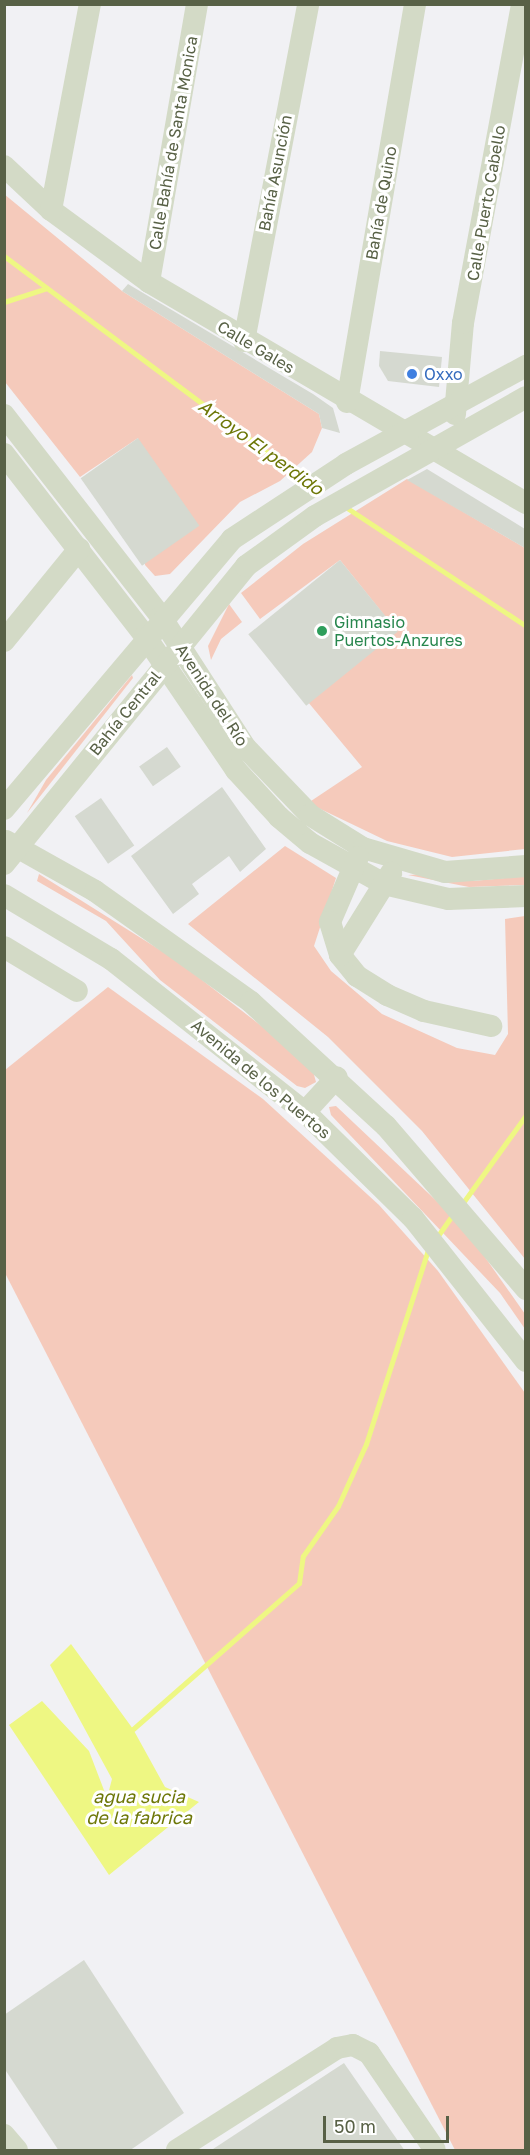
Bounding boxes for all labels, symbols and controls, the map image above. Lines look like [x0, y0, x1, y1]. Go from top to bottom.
street label: Calle Bahía de Santa Monica [145, 34, 201, 252]
street label: Bahía Asunción [254, 113, 296, 233]
street label: Calle Puerto Cabello [463, 124, 509, 282]
street label: Bahía de Quino [362, 145, 400, 261]
street label: Calle Gales [214, 317, 298, 377]
place label: Oxxo [424, 364, 463, 384]
marker: Oxxo [405, 367, 419, 381]
water label: Arroyo El perdido [194, 395, 328, 499]
place label: Gimnasio Puertos-Anzures [334, 612, 463, 650]
marker: Gimnasio Puertos-Anzures [315, 624, 329, 638]
street label: Avenida del Río [172, 640, 252, 750]
street label: Bahía Central [85, 667, 165, 759]
street label: Avenida de los Puertos [188, 1015, 334, 1143]
water label: agua sucia de la fabrica [86, 1786, 192, 1828]
scale bar [326, 2104, 452, 2142]
text: 50 m [334, 2115, 376, 2137]

